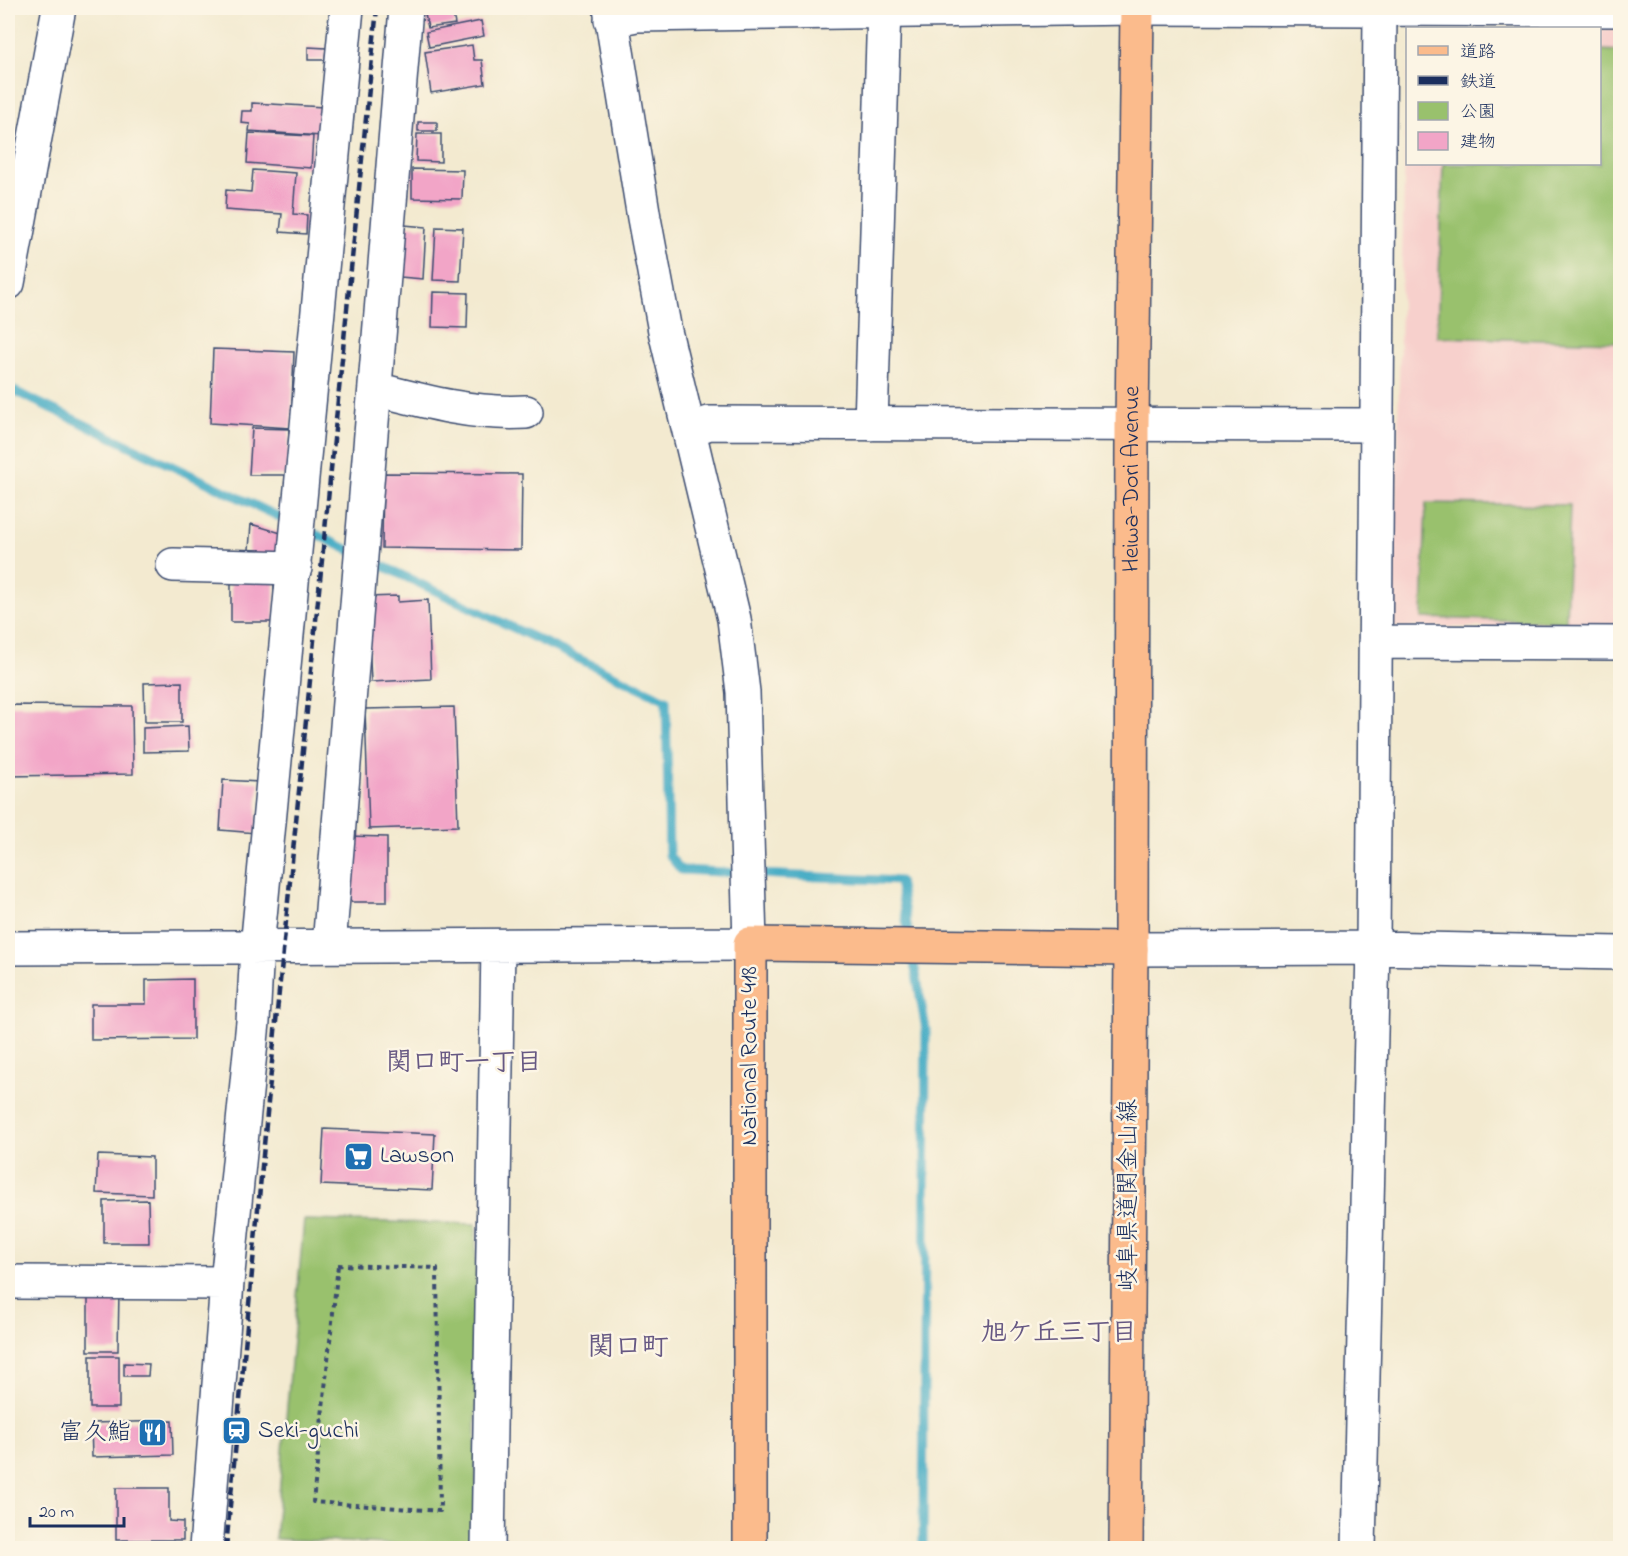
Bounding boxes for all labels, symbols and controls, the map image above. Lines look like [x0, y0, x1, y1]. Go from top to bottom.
legend [1406, 27, 1601, 165]
text: 道路 [1460, 40, 1496, 66]
text: 鉄道 [1460, 70, 1496, 96]
text: 公園 [1460, 100, 1496, 126]
text: 建物 [1460, 130, 1496, 156]
street label: Heiwa-Dori Avenue [1114, 385, 1150, 572]
street label: National Route 418 [733, 966, 768, 1146]
district label: 関口町一丁目 [386, 1045, 542, 1083]
street label: 岐阜県道関金山線 [1112, 1099, 1147, 1291]
place label: Lawson [380, 1139, 454, 1174]
supermarket icon: Lawson [343, 1140, 375, 1172]
district label: 旭ケ丘三丁目 [981, 1315, 1137, 1353]
district label: 関口町 [588, 1329, 669, 1368]
place label: Seki-guchi [258, 1414, 359, 1449]
station icon: Seki-guchi [221, 1415, 253, 1447]
place label: 富久鮨 [59, 1416, 131, 1451]
restaurant icon: 富久鮨 [136, 1417, 168, 1449]
scale bar [30, 1490, 124, 1528]
text: 20 m [39, 1500, 74, 1526]

